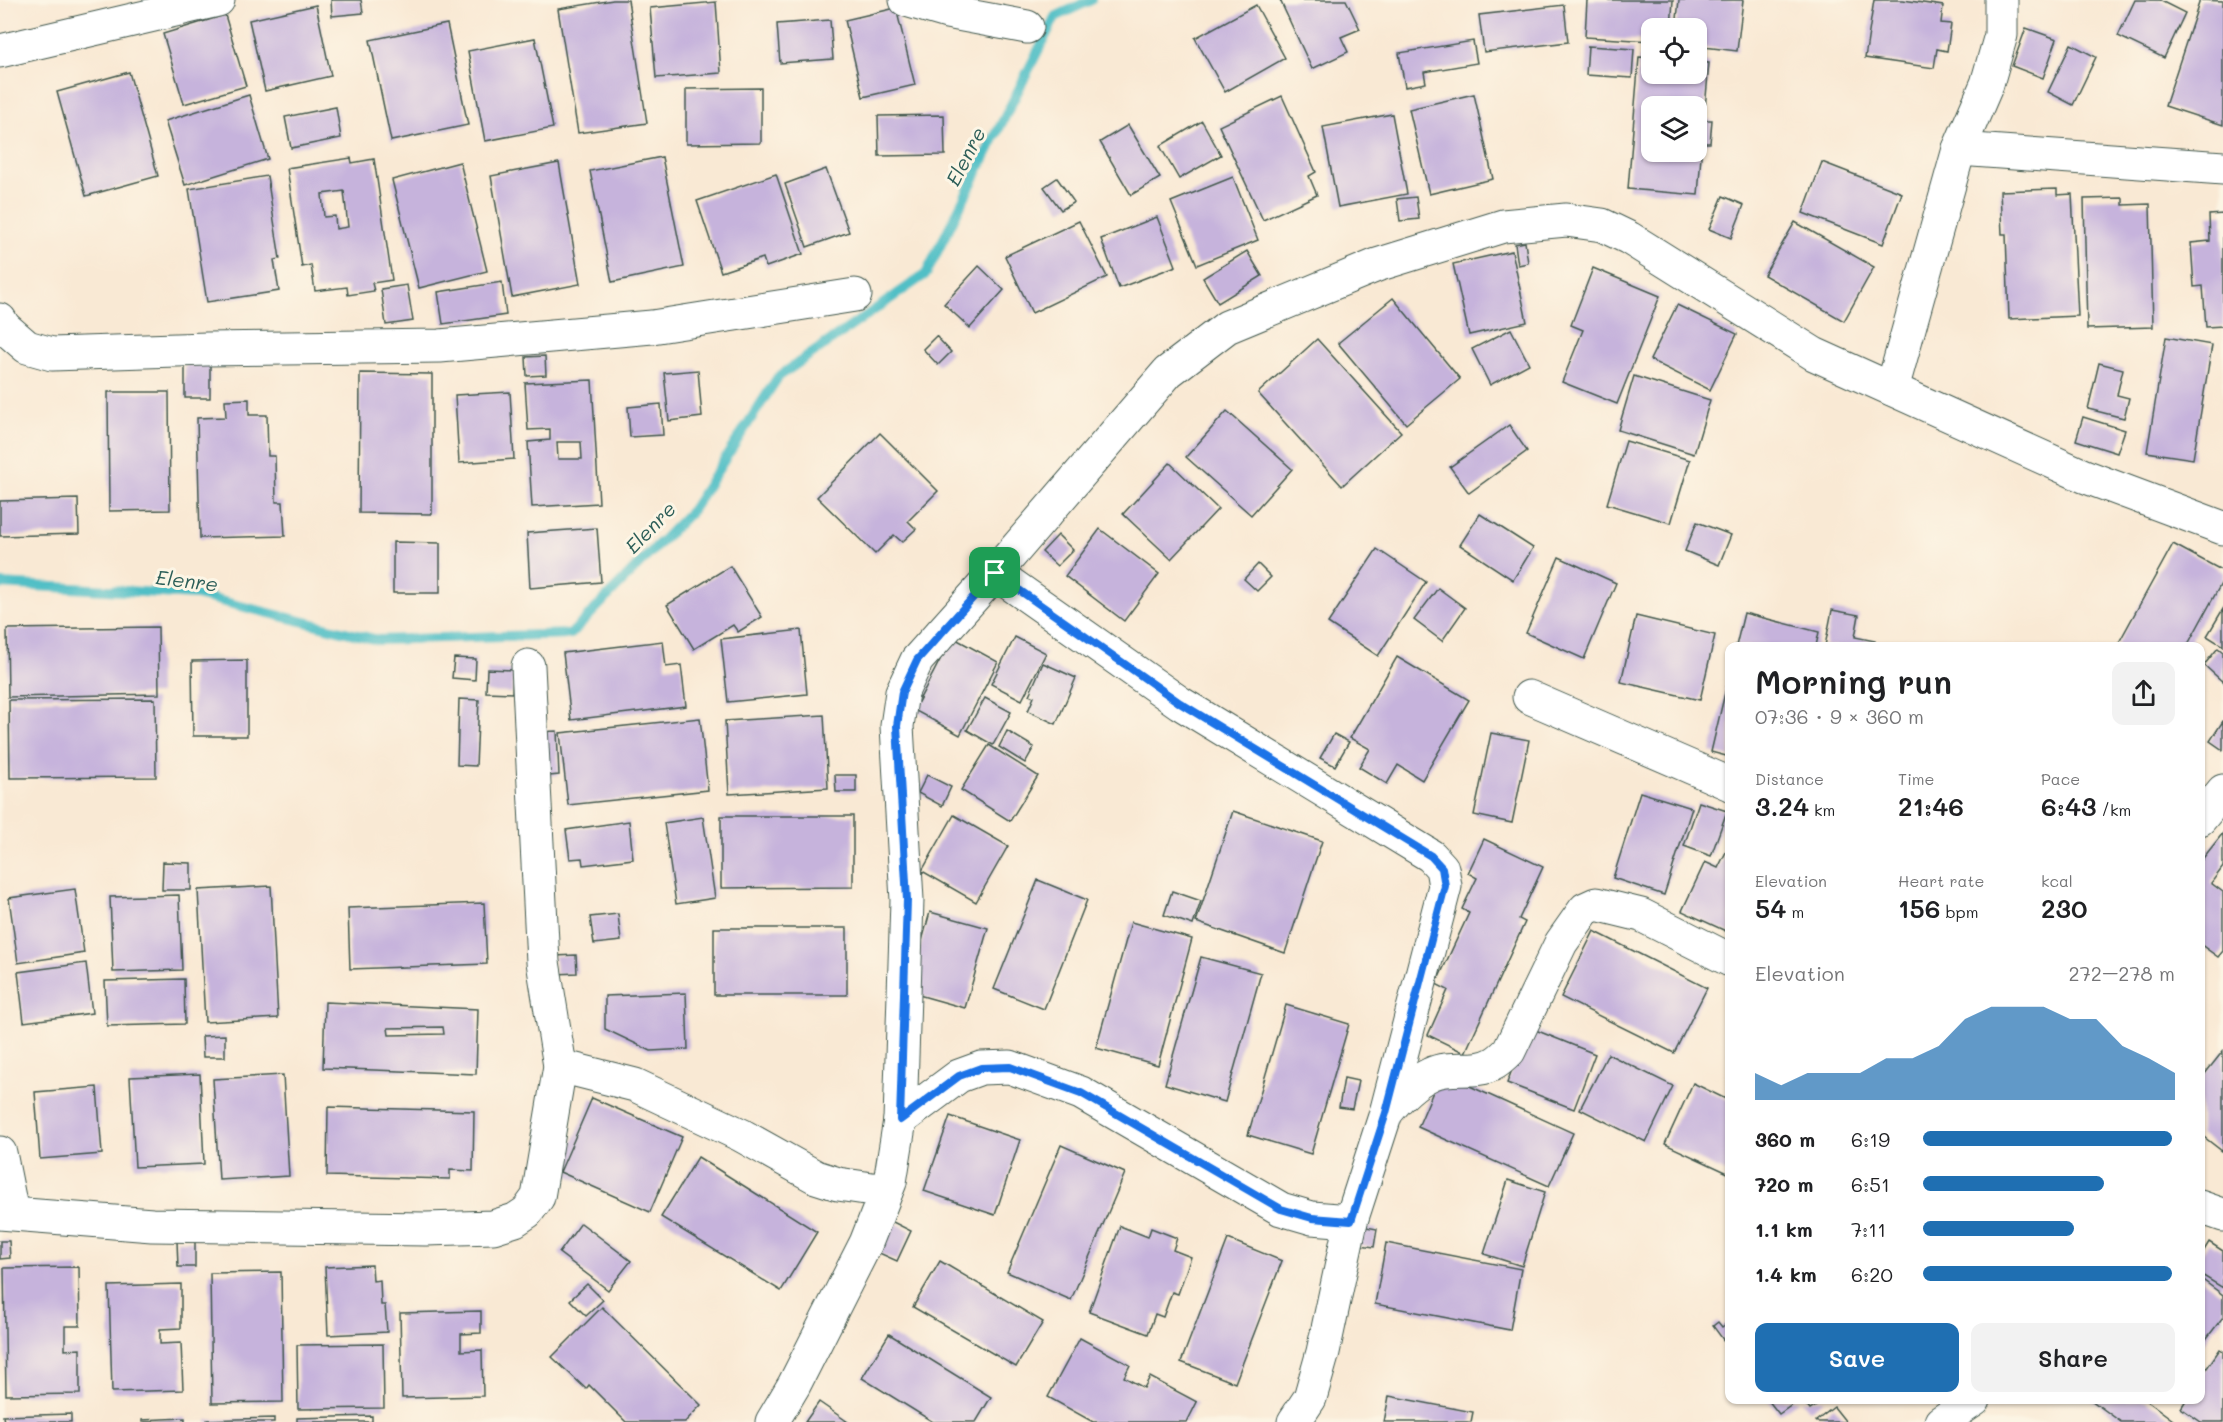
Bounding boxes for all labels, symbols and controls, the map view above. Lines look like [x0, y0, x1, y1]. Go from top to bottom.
map controls [1641, 18, 1707, 162]
button: locate [1641, 18, 1707, 84]
button: layers [1641, 96, 1707, 162]
water label: Elenre [939, 122, 991, 190]
water label: Elenre [619, 496, 681, 558]
pin [969, 547, 1020, 598]
icon: arrive [978, 556, 1011, 589]
water label: Elenre [154, 563, 220, 597]
text: Morning run [1755, 659, 1952, 702]
button: share [2112, 662, 2175, 725]
text: 07:36 · 9 × 360 m [1755, 703, 1924, 729]
text: Distance [1755, 768, 1824, 789]
text: Time [1898, 768, 1934, 789]
text: Pace [2041, 768, 2080, 789]
text: 3.24 [1755, 789, 1809, 823]
text: 21:46 [1898, 789, 1964, 823]
text: 6:43 [2041, 789, 2096, 823]
text: km [1809, 799, 1835, 820]
text: /km [2096, 799, 2131, 820]
text: Elevation [1755, 870, 1827, 891]
text: Heart rate [1898, 870, 1984, 891]
text: kcal [2041, 870, 2073, 891]
text: 54 [1755, 891, 1786, 925]
text: 156 [1898, 891, 1940, 925]
text: 230 [2041, 891, 2087, 925]
text: m [1786, 901, 1804, 922]
text: bpm [1940, 901, 1978, 922]
text: Elevation [1755, 960, 1845, 986]
text: 272–278 m [2069, 960, 2175, 986]
text: 360 m [1755, 1126, 1815, 1152]
text: 6:19 [1851, 1126, 1890, 1152]
text: 720 m [1755, 1171, 1813, 1197]
text: 6:51 [1851, 1171, 1890, 1197]
text: 1.1 km [1755, 1216, 1813, 1242]
text: 7:11 [1851, 1216, 1886, 1242]
text: 1.4 km [1755, 1261, 1817, 1287]
text: 6:20 [1851, 1261, 1893, 1287]
button: Save [1755, 1323, 1959, 1392]
button: Share [1971, 1323, 2175, 1392]

